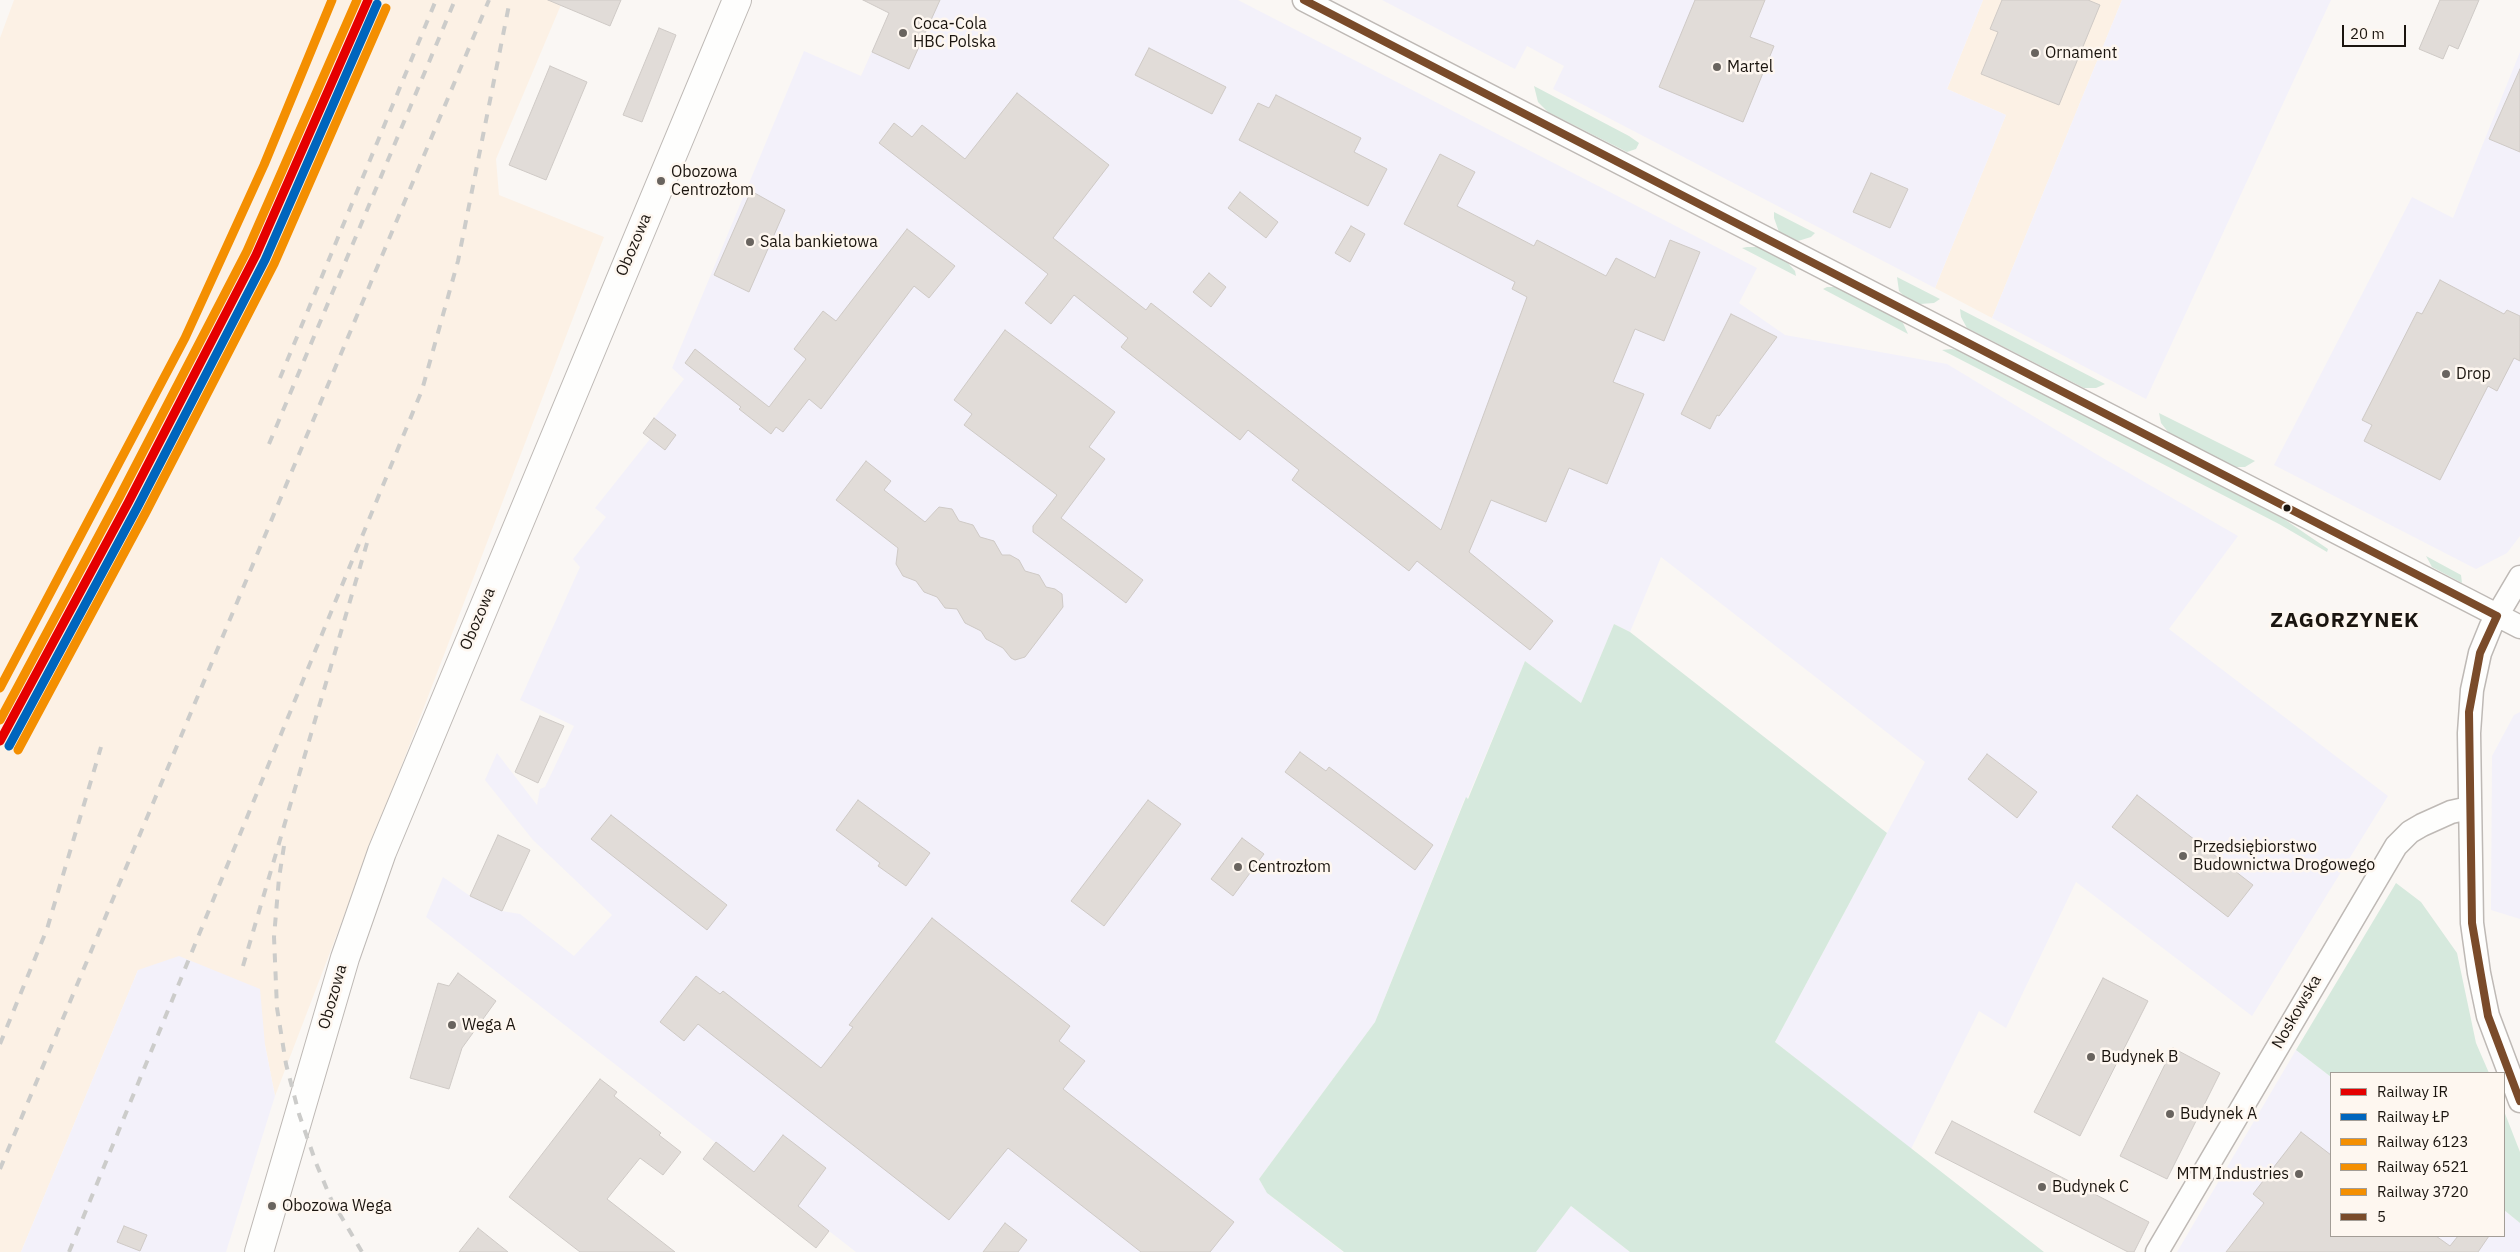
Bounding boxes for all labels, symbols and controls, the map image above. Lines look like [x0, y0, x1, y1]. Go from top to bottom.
place label: Coca-Cola HBC Polska [913, 14, 996, 52]
scale bar [2345, 15, 2409, 47]
text: 20 m [2350, 24, 2385, 43]
marker: Coca-Cola HBC Polska [897, 27, 909, 39]
place label: Ornament [2045, 43, 2117, 63]
marker: Ornament [2029, 47, 2041, 59]
place label: Martel [1727, 57, 1773, 77]
marker: Martel [1711, 61, 1723, 73]
place label: Obozowa Centrozłom [671, 162, 754, 200]
marker: Obozowa Centrozłom [655, 175, 667, 187]
street label: Obozowa [612, 211, 656, 279]
place label: Sala bankietowa [760, 232, 878, 252]
marker: Sala bankietowa [744, 236, 756, 248]
place label: Drop [2456, 364, 2491, 384]
marker: Drop [2440, 368, 2452, 380]
unlabelled marker [2282, 503, 2292, 513]
street label: Obozowa [456, 585, 500, 653]
district label: ZAGORZYNEK [2269, 608, 2421, 634]
place label: Przedsiębiorstwo Budownictwa Drogowego [2193, 837, 2375, 875]
marker: Przedsiębiorstwo Budownictwa Drogowego [2177, 850, 2189, 862]
place label: Centrozłom [1248, 857, 1331, 877]
marker: Centrozłom [1232, 861, 1244, 873]
street label: Obozowa [315, 962, 351, 1032]
street label: Noskowska [2268, 972, 2326, 1052]
place label: Wega A [462, 1015, 516, 1035]
marker: Wega A [446, 1019, 458, 1031]
place label: Budynek B [2101, 1047, 2178, 1067]
marker: Budynek B [2085, 1051, 2097, 1063]
legend [2330, 1072, 2505, 1237]
text: Railway IR [2377, 1082, 2448, 1101]
place label: Budynek A [2180, 1104, 2257, 1124]
text: Railway ŁP [2377, 1107, 2449, 1126]
marker: Budynek A [2164, 1108, 2176, 1120]
text: Railway 6123 [2377, 1132, 2469, 1151]
text: Railway 6521 [2377, 1157, 2469, 1176]
place label: MTM Industries [2176, 1164, 2289, 1184]
marker: MTM Industries [2293, 1168, 2305, 1180]
place label: Budynek C [2052, 1177, 2129, 1197]
marker: Budynek C [2036, 1181, 2048, 1193]
text: Railway 3720 [2377, 1182, 2469, 1201]
place label: Obozowa Wega [282, 1196, 392, 1216]
marker: Obozowa Wega [266, 1200, 278, 1212]
text: 5 [2377, 1207, 2386, 1226]

